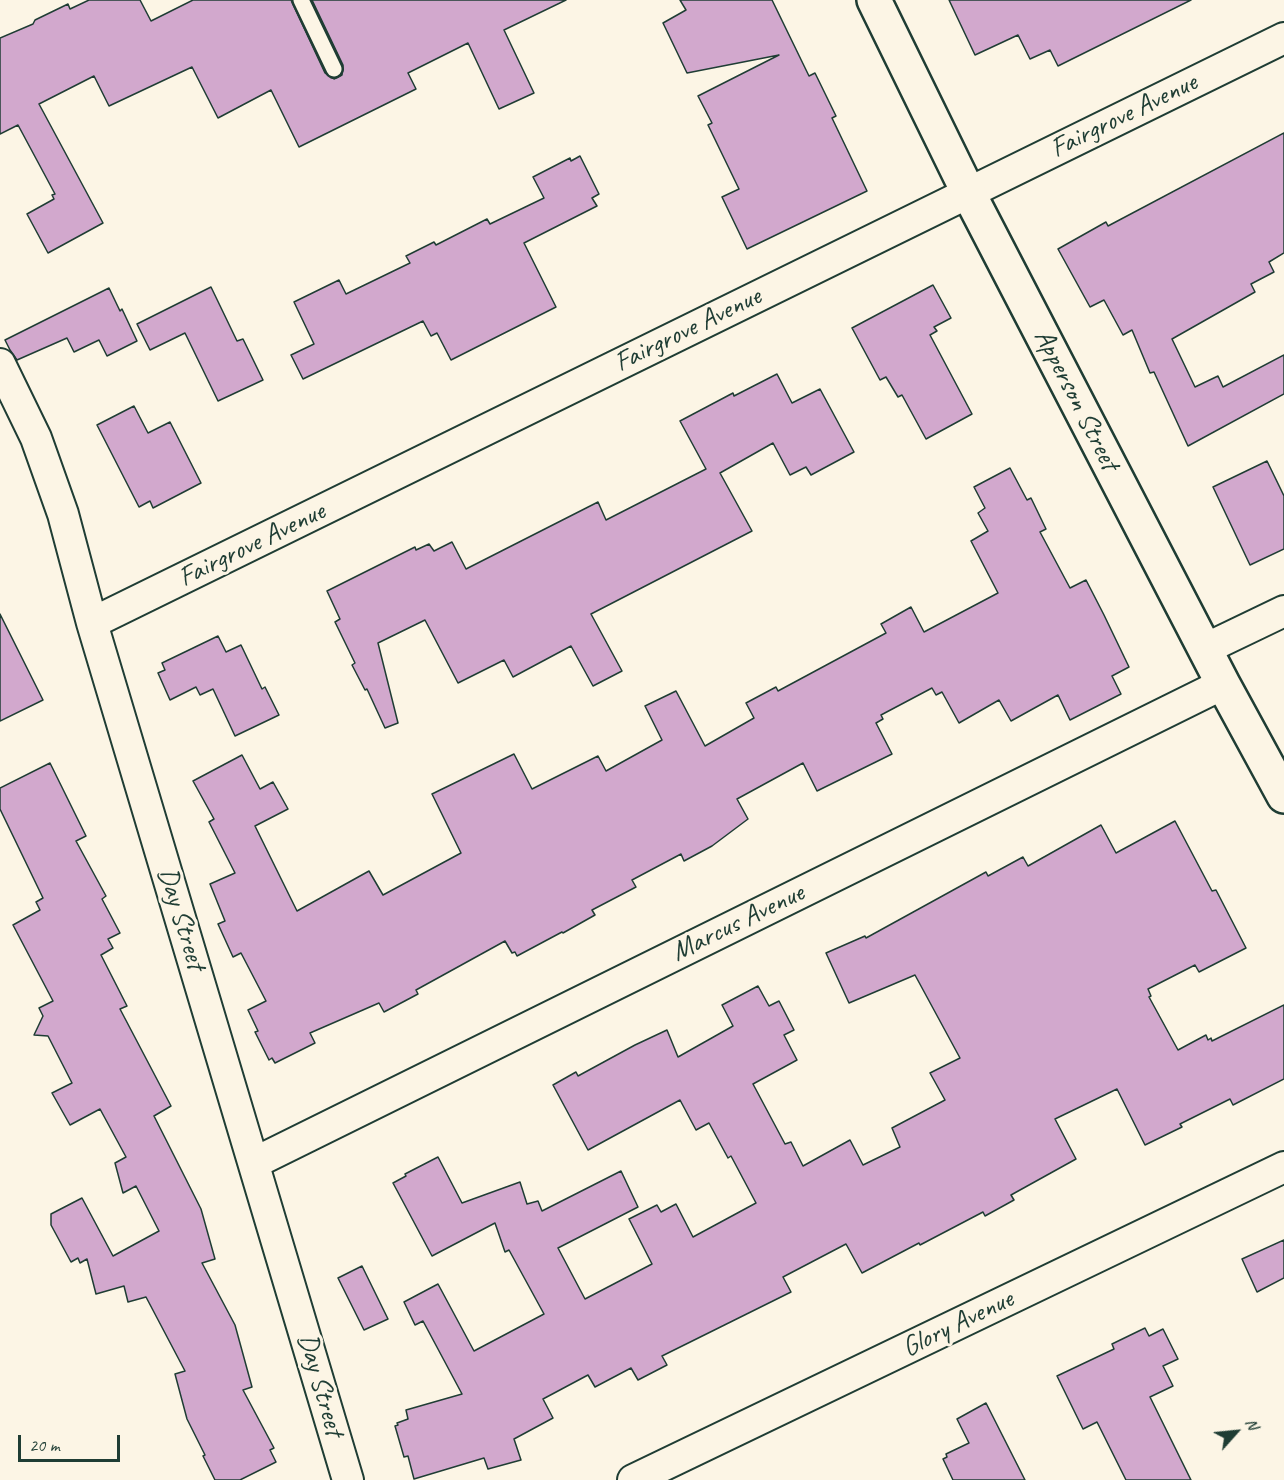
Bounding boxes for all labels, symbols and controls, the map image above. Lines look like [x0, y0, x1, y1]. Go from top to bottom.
street label: Fairgrove Avenue [1045, 66, 1203, 166]
street label: Fairgrove Avenue [609, 280, 767, 380]
street label: Apperson Street [1026, 324, 1126, 476]
street label: Fairgrove Avenue [173, 495, 331, 595]
street label: Day Street [150, 864, 212, 974]
street label: Marcus Avenue [666, 876, 810, 970]
street label: Glory Avenue [897, 1283, 1019, 1365]
street label: Day Street [289, 1330, 351, 1440]
north arrow [1206, 1402, 1266, 1462]
text: N [1241, 1415, 1263, 1433]
scale bar [21, 1423, 123, 1461]
text: 20 m [29, 1434, 60, 1456]

